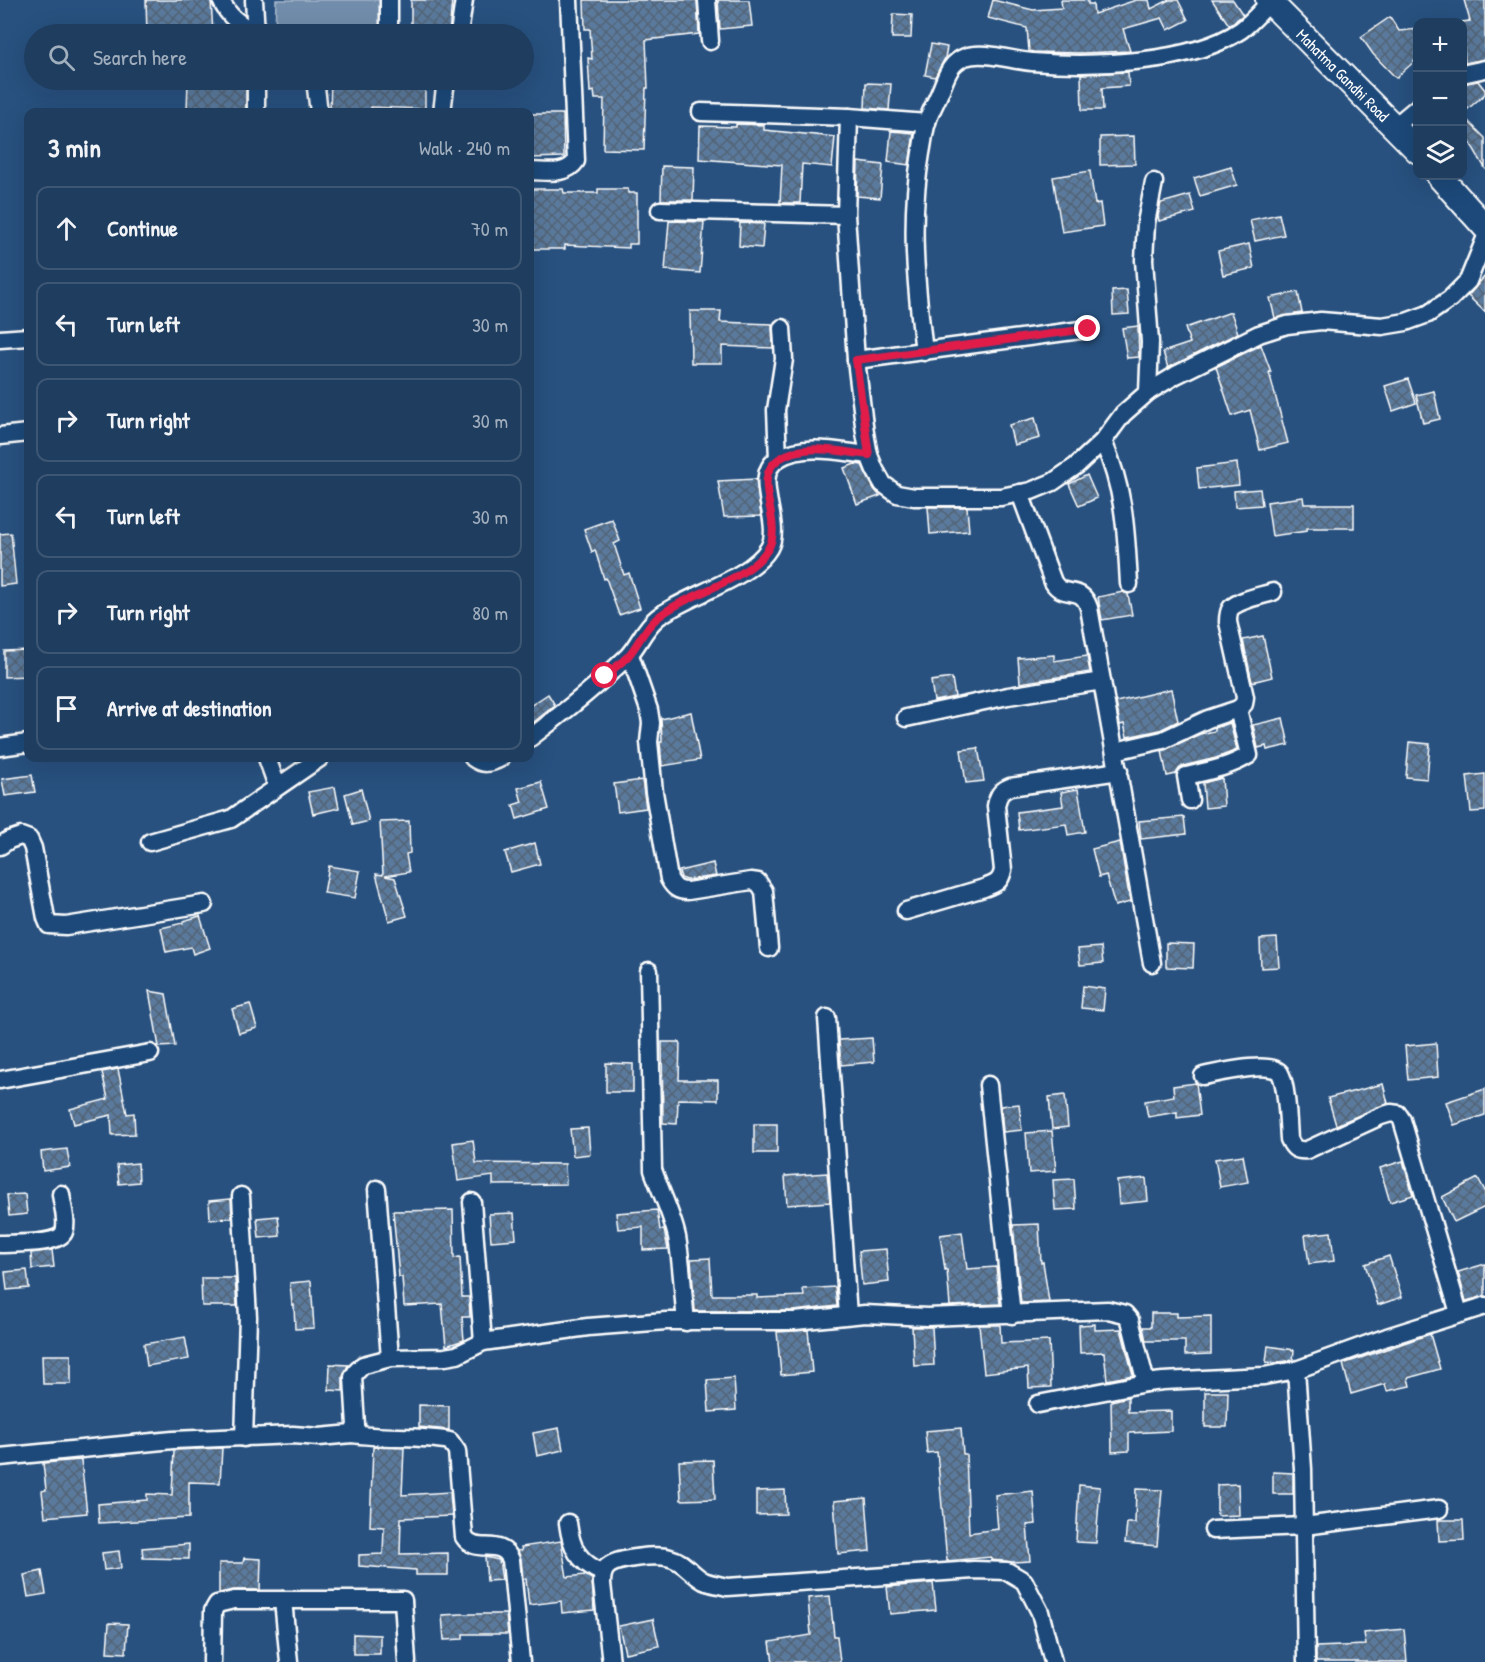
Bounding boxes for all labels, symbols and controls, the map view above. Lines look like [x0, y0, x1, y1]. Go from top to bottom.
map controls [1413, 18, 1467, 180]
button: + [1413, 18, 1467, 72]
search box [24, 24, 534, 90]
street label: Mahatma Gandhi Road [1292, 24, 1394, 126]
icon: search [45, 41, 78, 74]
text: Search here [93, 42, 187, 72]
button: − [1413, 72, 1467, 126]
button: layers [1413, 126, 1467, 180]
text: 3 min [48, 130, 101, 165]
text: Walk · 240 m [419, 134, 510, 161]
icon: ahead [50, 212, 83, 245]
text: Continue [107, 213, 178, 243]
text: 70 m [471, 215, 508, 242]
icon: left [50, 308, 83, 341]
text: Turn left [107, 309, 180, 339]
text: 30 m [472, 311, 508, 338]
route end [1074, 315, 1100, 341]
icon: right [50, 404, 83, 437]
text: Turn right [107, 405, 190, 435]
text: 30 m [472, 407, 508, 434]
icon: left [50, 500, 83, 533]
text: Turn left [107, 501, 180, 531]
text: 30 m [472, 503, 508, 530]
icon: right [50, 596, 83, 629]
text: Turn right [107, 597, 190, 627]
text: 80 m [472, 599, 508, 626]
route start [591, 662, 617, 688]
icon: arrive [50, 692, 83, 725]
text: Arrive at destination [107, 693, 272, 723]

